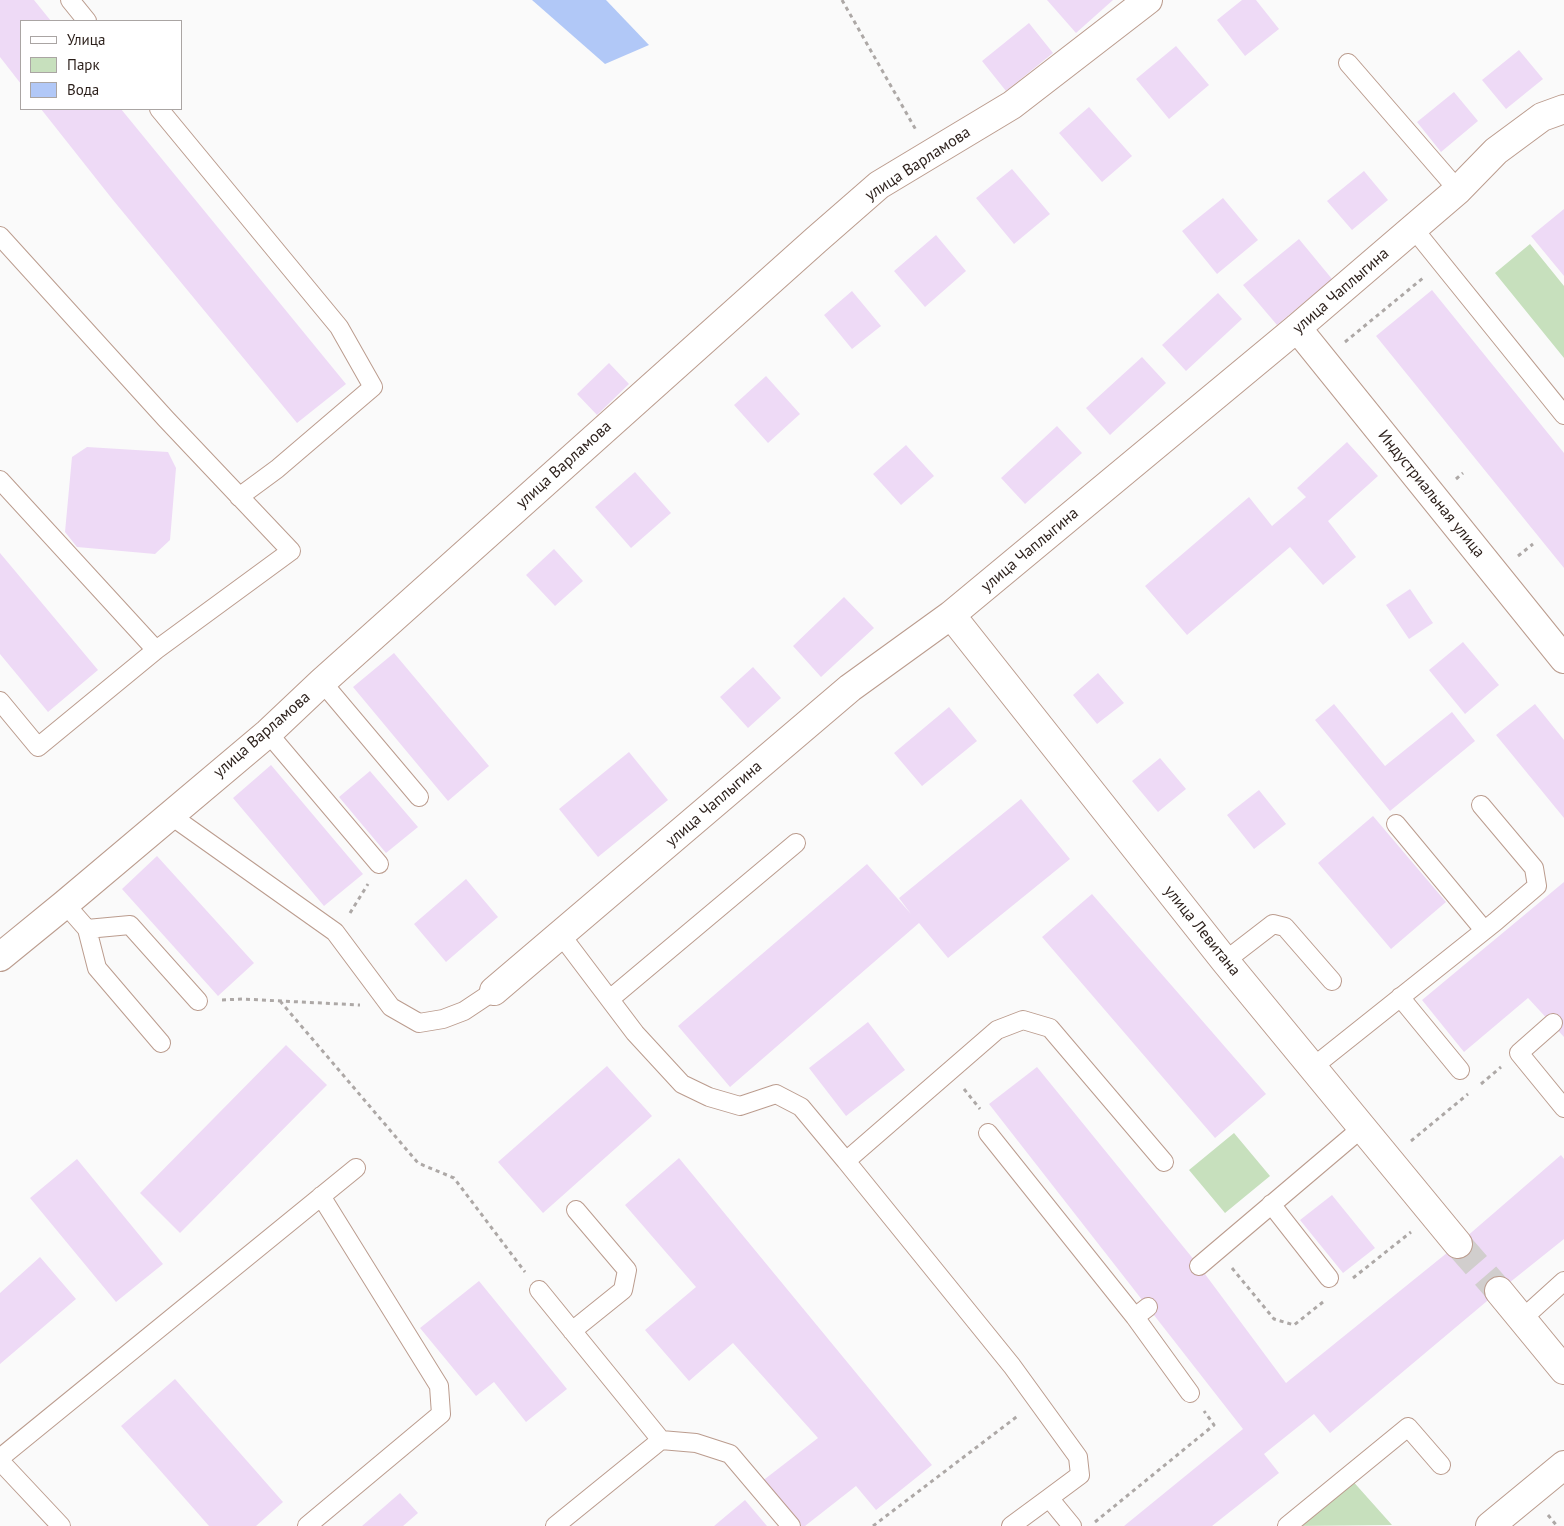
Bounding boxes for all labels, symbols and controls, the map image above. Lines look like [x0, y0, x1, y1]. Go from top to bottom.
legend [20, 20, 182, 110]
text: Улица [67, 30, 105, 49]
text: Парк [67, 55, 100, 74]
text: Вода [67, 80, 99, 99]
street label: улица Варламова [862, 123, 974, 205]
street label: улица Чаплыгина [1289, 244, 1393, 338]
street label: улица Варламова [512, 417, 616, 513]
street label: Индустриальная улица [1374, 426, 1488, 562]
street label: улица Чаплыгина [977, 504, 1083, 596]
street label: улица Варламова [210, 688, 314, 782]
street label: улица Чаплыгина [662, 757, 766, 851]
street label: улица Левитана [1160, 882, 1244, 980]

